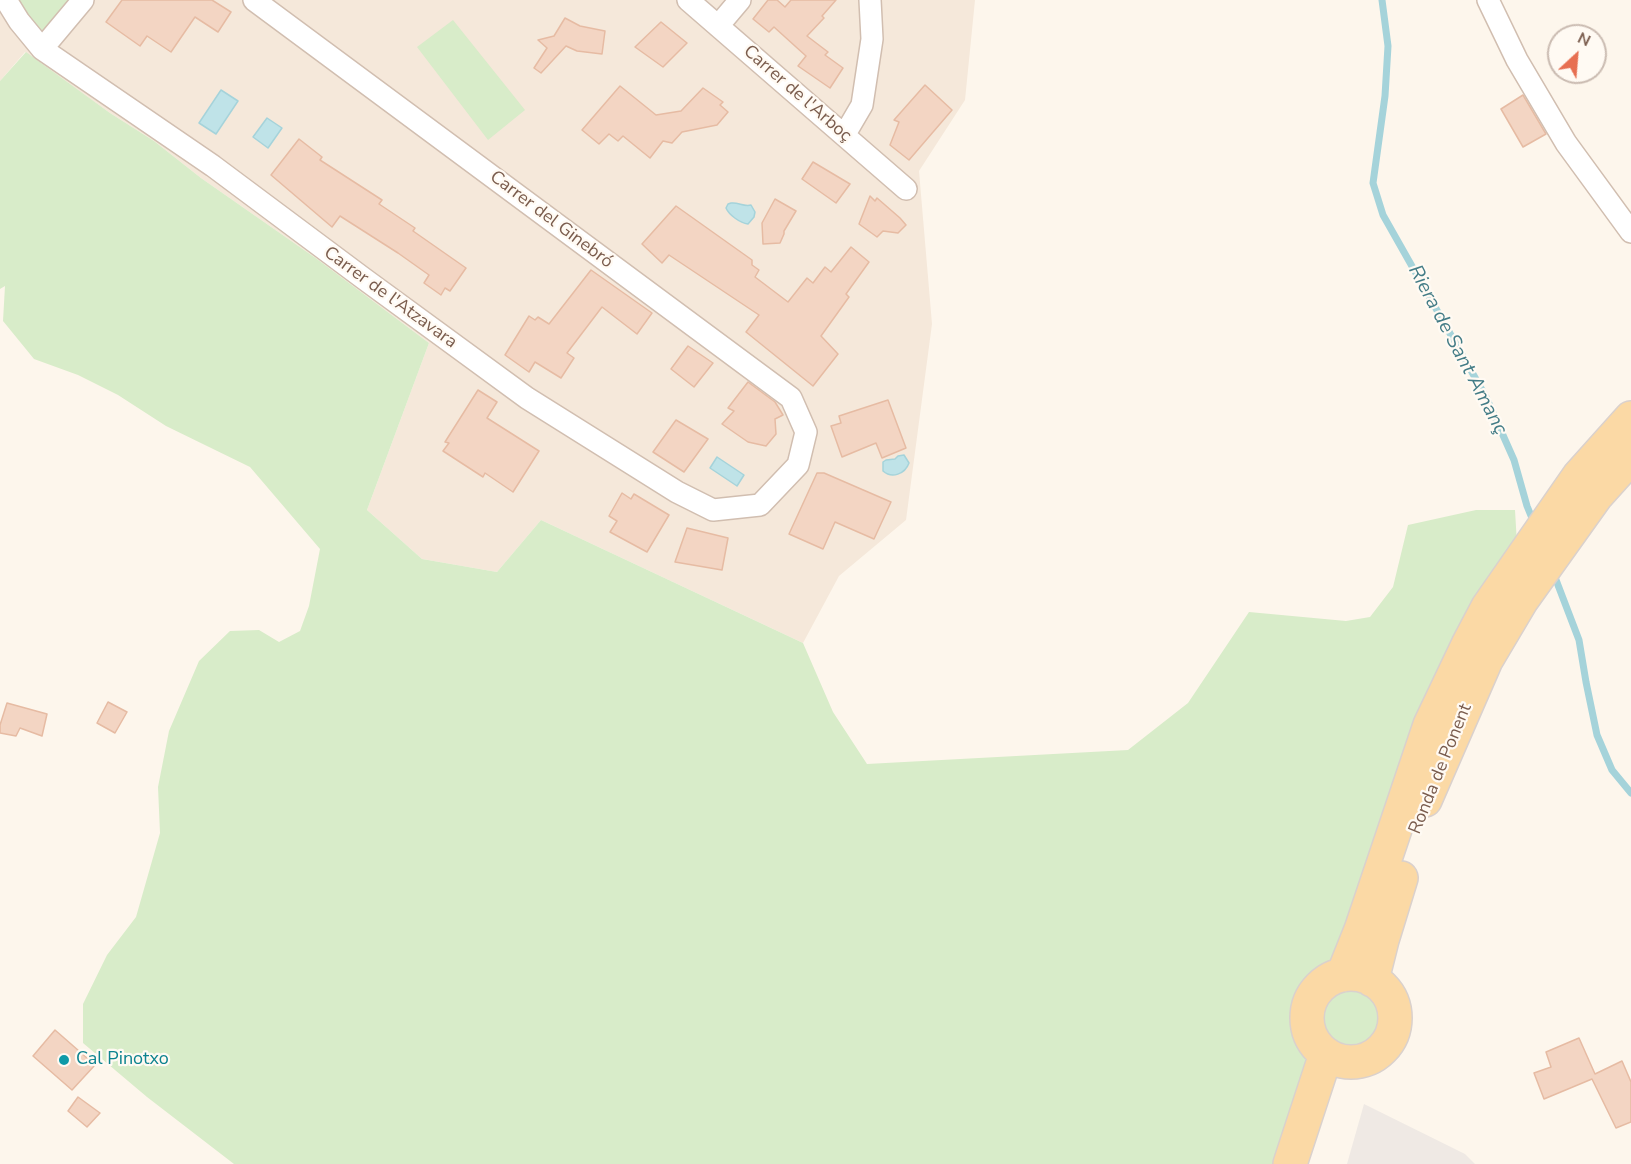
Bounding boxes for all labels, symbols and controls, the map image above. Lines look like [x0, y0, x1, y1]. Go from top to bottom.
north arrow [1547, 24, 1607, 84]
text: N [1574, 27, 1594, 52]
street label: Carrer de l'Arboç [738, 41, 856, 147]
street label: Carrer del Ginebró [485, 167, 617, 273]
street label: Carrer de l'Atzavara [319, 242, 461, 354]
water label: Riera de Sant Amanç [1402, 261, 1512, 439]
street label: Ronda de Ponent [1405, 701, 1477, 837]
place label: Cal Pinotxo [76, 1049, 169, 1071]
marker: Cal Pinotxo [57, 1053, 71, 1067]

